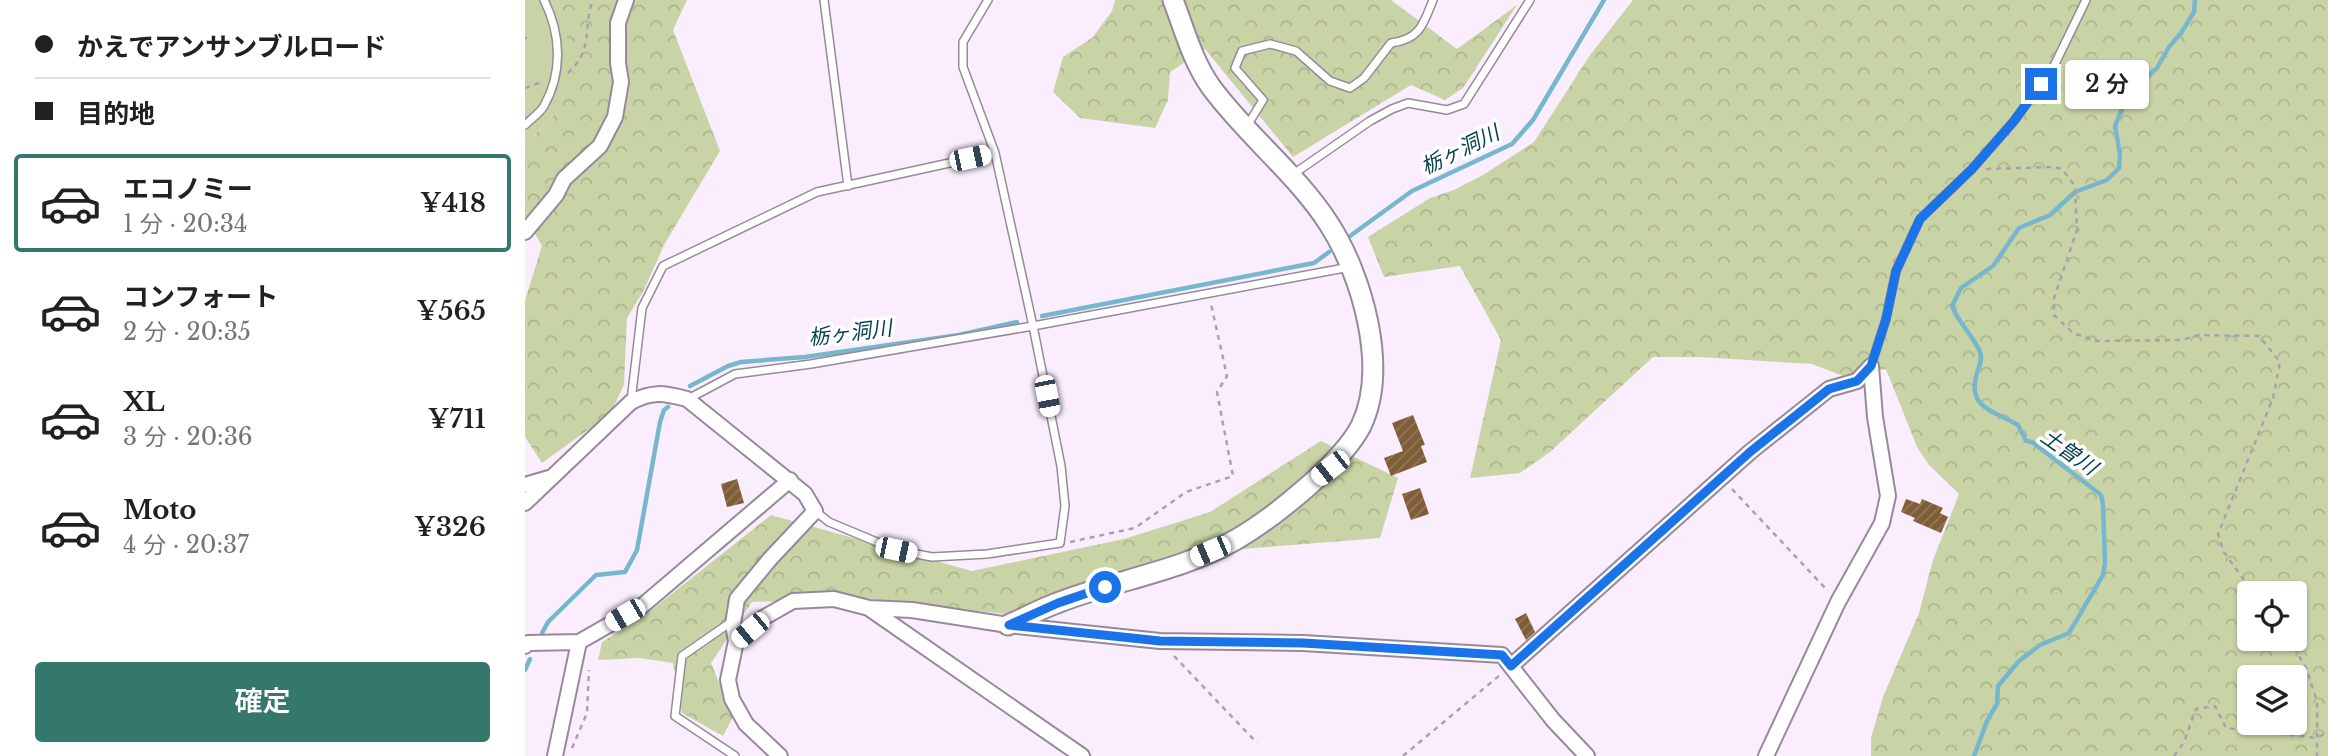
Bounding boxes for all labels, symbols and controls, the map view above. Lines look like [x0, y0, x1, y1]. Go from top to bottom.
text: かえでアンサンブルロード [77, 31, 386, 63]
callout: 2 分 [2065, 60, 2149, 108]
route end [2025, 68, 2057, 100]
text: 2 分 [2085, 70, 2129, 98]
text: 目的地 [77, 98, 155, 130]
water label: 栃ヶ洞川 [1417, 119, 1505, 180]
car [948, 143, 993, 173]
icon: car [39, 172, 102, 235]
text: エコノミー [123, 173, 253, 205]
text: ¥418 [420, 187, 486, 219]
text: 1 分 · 20:34 [123, 210, 247, 238]
icon: car [39, 280, 102, 343]
text: コンフォート [123, 281, 278, 313]
text: ¥565 [417, 295, 486, 327]
water label: 栃ヶ洞川 [807, 315, 895, 351]
text: 2 分 · 20:35 [123, 318, 251, 346]
car [1033, 373, 1062, 419]
text: XL [123, 386, 165, 418]
icon: car [39, 388, 102, 451]
text: ¥711 [428, 403, 486, 435]
text: 3 分 · 20:36 [123, 423, 253, 451]
water label: 土曽川 [2036, 423, 2104, 482]
car [1307, 447, 1354, 489]
text: Moto [123, 494, 196, 526]
icon: car [39, 496, 102, 559]
text: ¥326 [414, 511, 486, 543]
text: 4 分 · 20:37 [123, 531, 249, 559]
car [1187, 533, 1234, 569]
car [874, 535, 919, 565]
route start [1089, 571, 1121, 603]
map controls [2237, 581, 2307, 735]
button: locate [2237, 581, 2307, 651]
car [602, 595, 649, 635]
car [728, 608, 773, 652]
button: 確定 [35, 662, 490, 742]
button: layers [2237, 665, 2307, 735]

